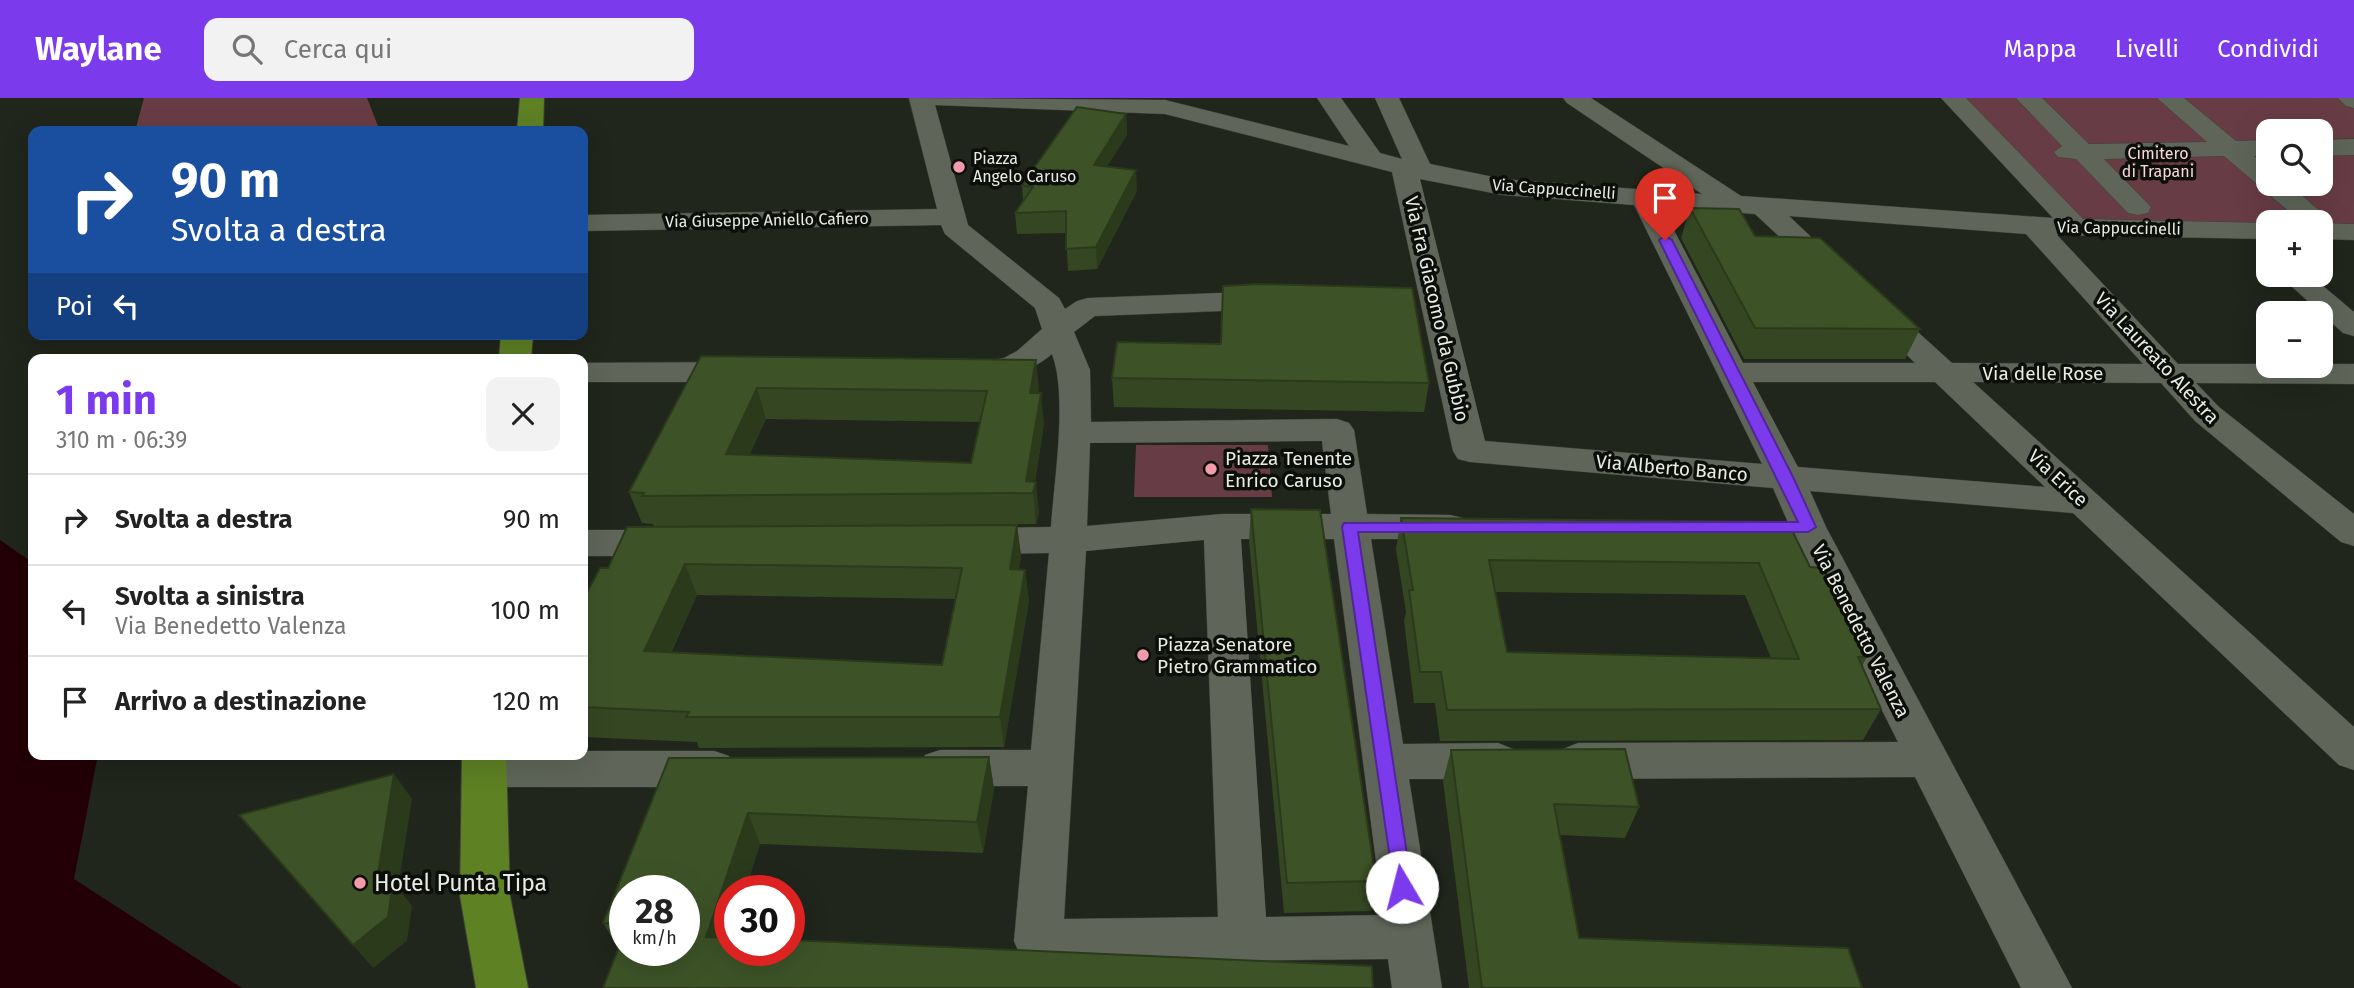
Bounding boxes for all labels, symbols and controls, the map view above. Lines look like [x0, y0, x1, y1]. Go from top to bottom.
search box [204, 18, 694, 81]
text: Waylane [35, 29, 162, 69]
icon: search [228, 30, 266, 68]
text: Cerca qui [284, 34, 392, 65]
text: Mappa [2004, 35, 2077, 63]
text: Livelli [2115, 35, 2179, 63]
text: Condividi [2217, 35, 2319, 63]
map controls [2256, 119, 2333, 378]
button: search [2256, 119, 2333, 196]
park label: Cimitero di Trapani [2122, 144, 2194, 181]
place label: Piazza Angelo Caruso [973, 149, 1076, 186]
text: 90 m [171, 151, 280, 210]
icon: right [56, 154, 147, 245]
marker: Piazza Angelo Caruso [951, 159, 967, 175]
pin [1635, 168, 1695, 240]
street label: Via Cappuccinelli [1492, 175, 1616, 203]
icon: arrive [1646, 179, 1684, 217]
street label: Via Fra Giacomo da Gubbio [1400, 194, 1474, 424]
street label: Via Giuseppe Aniello Cafiero [665, 209, 869, 231]
button: + [2256, 210, 2333, 287]
text: Svolta a destra [171, 211, 387, 249]
street label: Via Cappuccinelli [2057, 217, 2181, 239]
icon: left [107, 287, 145, 325]
street label: Via Laureato Alestra [2090, 287, 2224, 429]
text: Poi [56, 291, 93, 322]
button: − [2256, 301, 2333, 378]
street label: Via delle Rose [1983, 362, 2103, 385]
text: 1 min [56, 375, 157, 425]
button: close [486, 377, 560, 451]
text: 310 m · 06:39 [56, 426, 187, 454]
street label: Via Erice [2023, 445, 2093, 511]
place label: Piazza Tenente Enrico Caruso [1225, 447, 1352, 492]
street label: Via Alberto Banco [1595, 450, 1749, 486]
marker: Piazza Tenente Enrico Caruso [1203, 461, 1219, 477]
icon: right [56, 501, 94, 539]
text: Svolta a destra [115, 504, 293, 535]
text: 90 m [503, 504, 560, 535]
street label: Via Benedetto Valenza [1807, 541, 1915, 721]
text: Svolta a sinistra [115, 581, 305, 612]
icon: left [56, 592, 94, 630]
text: 100 m [491, 595, 560, 626]
text: Via Benedetto Valenza [115, 612, 347, 640]
place label: Piazza Senatore Pietro Grammatico [1157, 633, 1317, 678]
marker: Piazza Senatore Pietro Grammatico [1135, 647, 1151, 663]
icon: arrive [56, 683, 94, 721]
text: Arrivo a destinazione [115, 686, 366, 717]
text: 120 m [492, 686, 560, 717]
position arrow [1365, 850, 1439, 924]
place label: Hotel Punta Tipa [374, 869, 547, 897]
marker: Hotel Punta Tipa [352, 875, 368, 891]
speed limit sign: 30 [714, 875, 805, 966]
text: 28 [635, 890, 674, 932]
text: km/h [632, 927, 677, 949]

